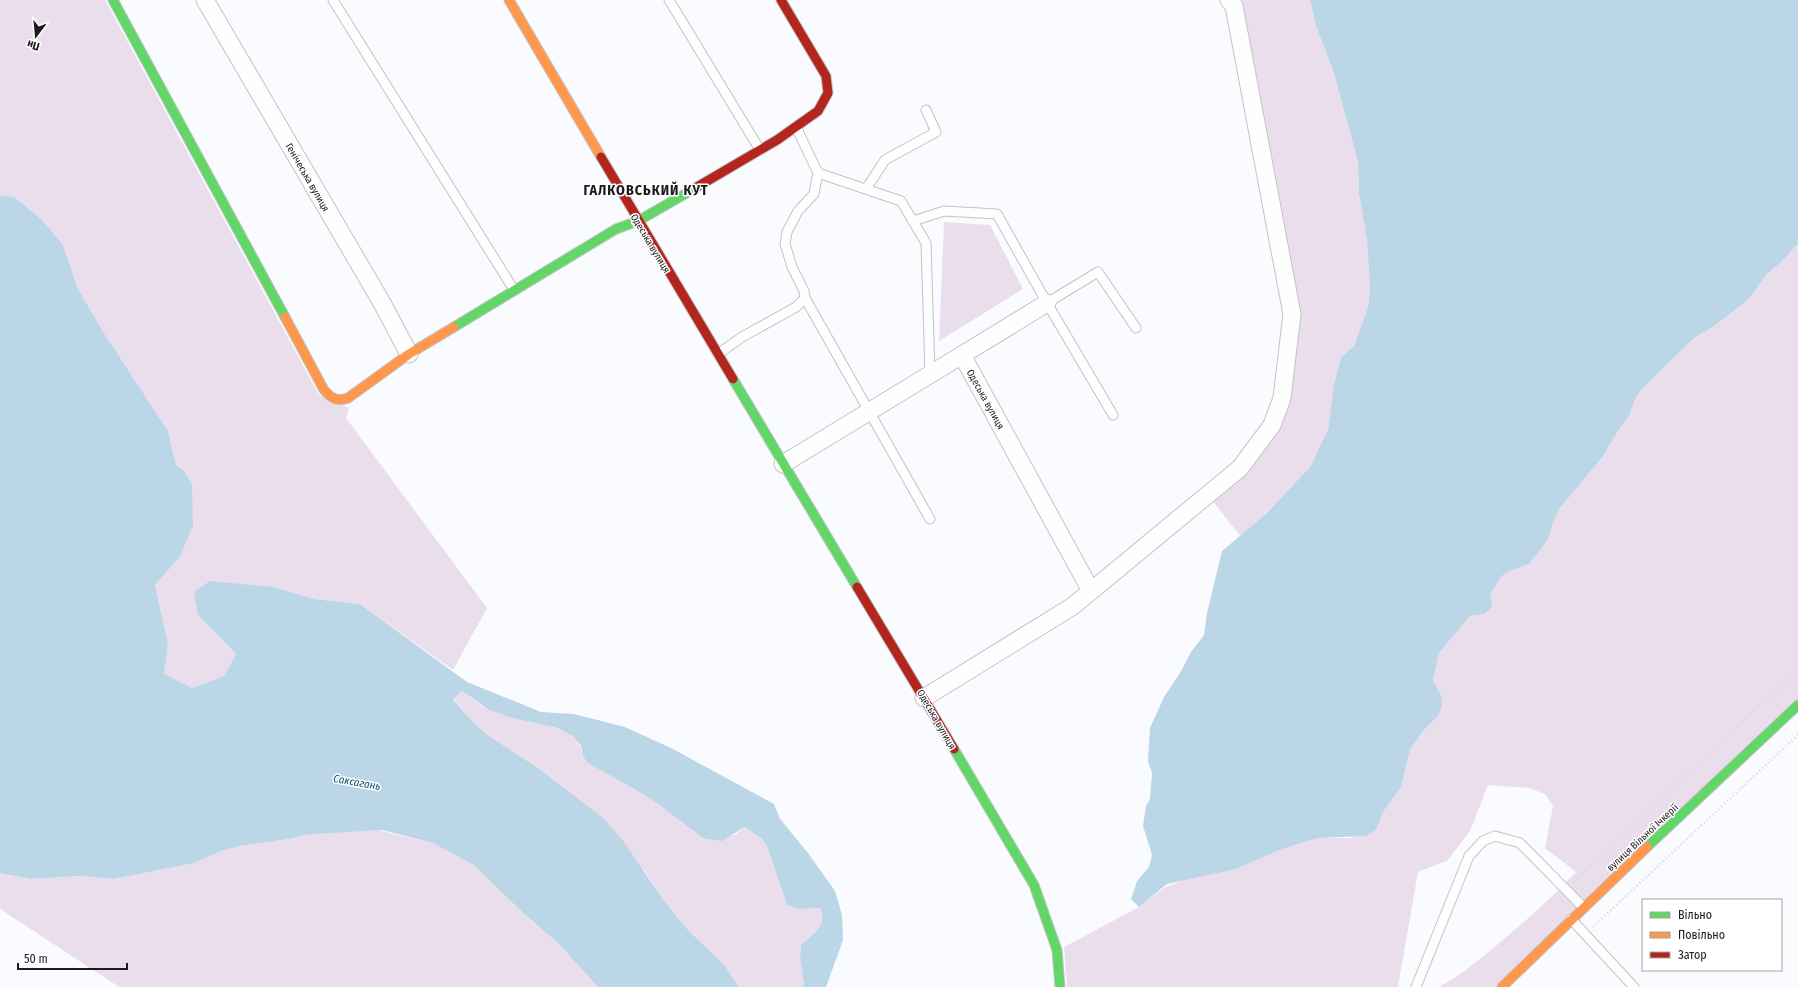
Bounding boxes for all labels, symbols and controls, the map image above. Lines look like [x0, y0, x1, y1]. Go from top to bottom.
north arrow [16, 16, 56, 56]
text: Пн [25, 37, 41, 53]
street label: Генічеська вулиця [283, 141, 332, 214]
district label: ГАЛКОВСЬКИЙ КУТ [583, 181, 709, 199]
street label: Одеська вулиця [628, 212, 673, 275]
street label: Одеська вулиця [964, 367, 1007, 432]
street label: Одеська вулиця [914, 688, 958, 751]
water label: Саксагань [332, 772, 381, 793]
street label: вулиця Вільної Ічкерії [1604, 801, 1681, 874]
legend [1642, 899, 1782, 971]
text: Вільно [1678, 908, 1712, 922]
text: Повільно [1678, 928, 1725, 942]
scale bar [18, 945, 127, 971]
text: Затор [1678, 948, 1707, 962]
text: 50 m [24, 952, 48, 966]

